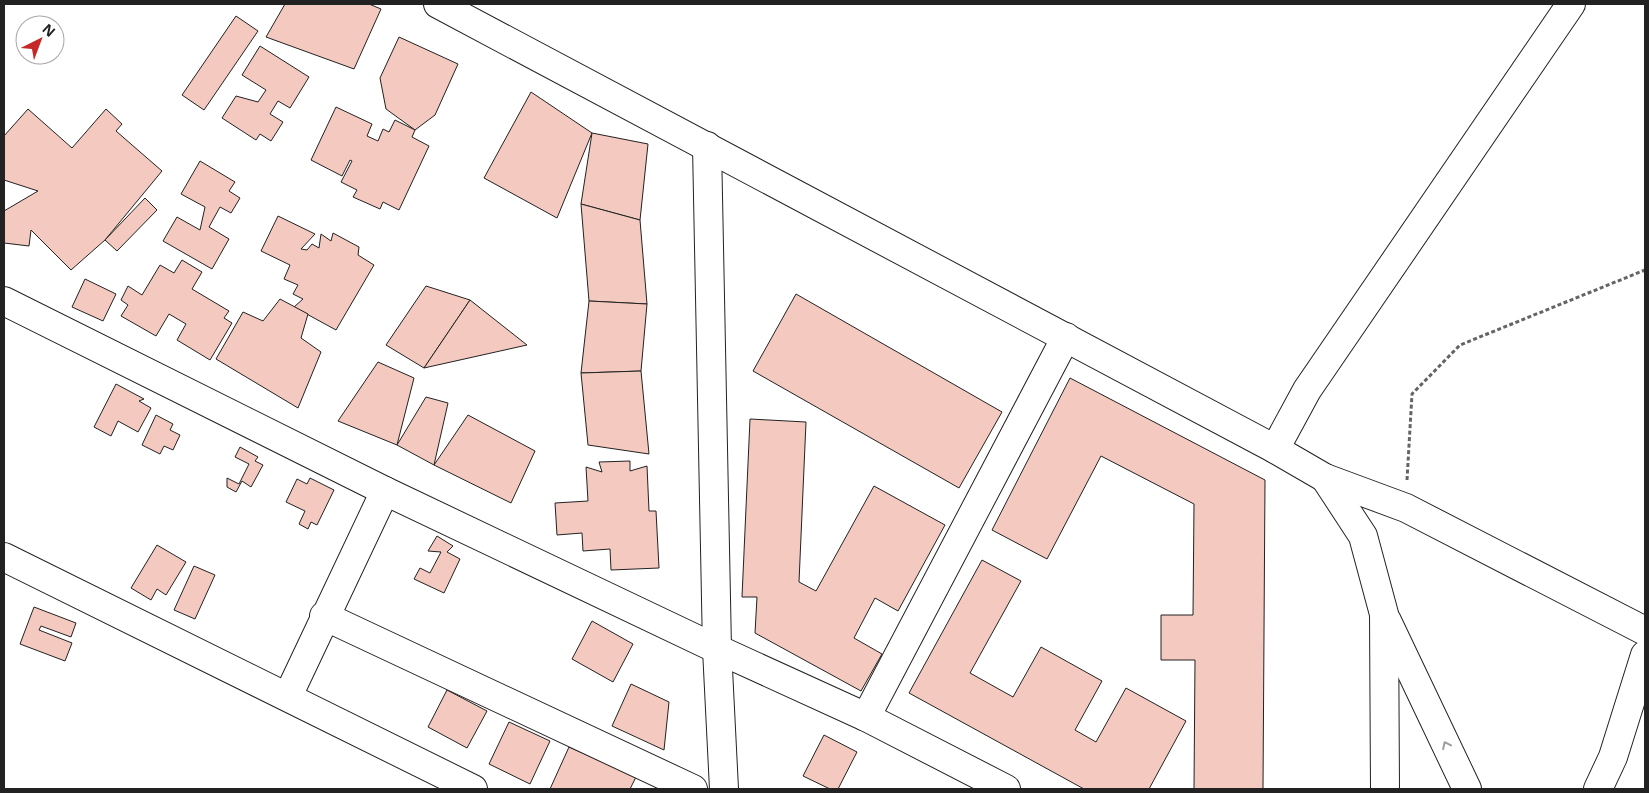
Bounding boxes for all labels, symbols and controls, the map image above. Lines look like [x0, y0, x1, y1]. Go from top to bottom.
north arrow [15, 15, 65, 65]
text: N [38, 19, 60, 41]
one-way arrow [1442, 741, 1453, 750]

